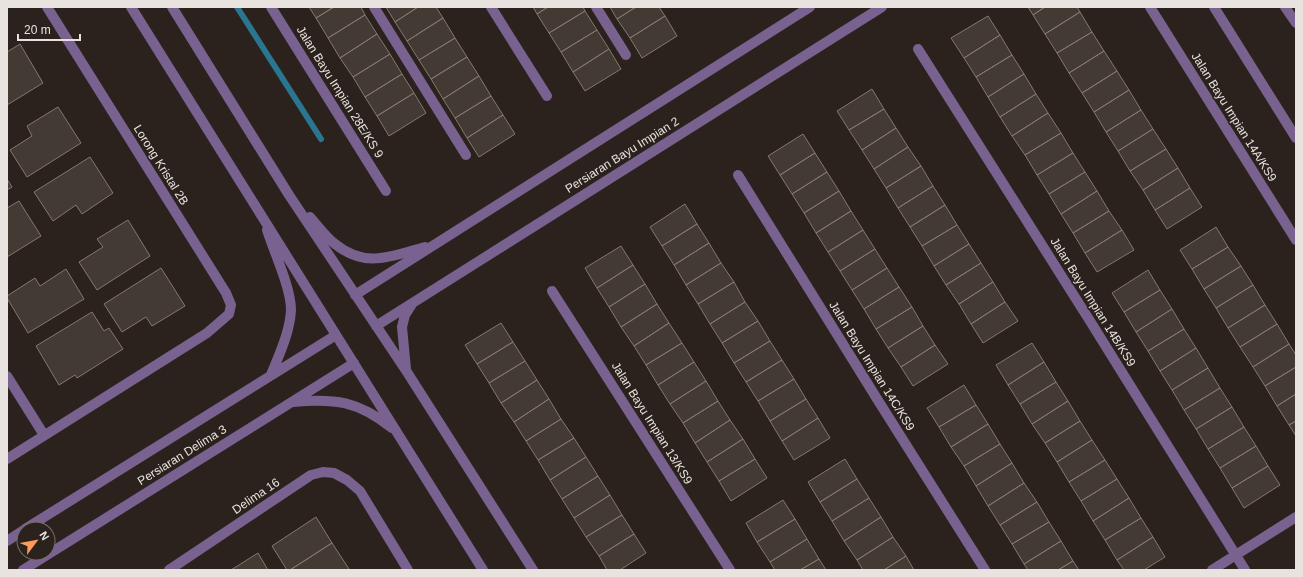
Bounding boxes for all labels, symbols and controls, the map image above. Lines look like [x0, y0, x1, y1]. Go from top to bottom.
scale bar [18, 16, 80, 42]
text: 20 m [24, 23, 51, 37]
street label: Jalan Bayu Impian 28E/KS 9 [294, 24, 387, 161]
street label: Jalan Bayu Impian 14A/KS9 [1188, 50, 1280, 184]
street label: Persiaran Bayu Impian 2 [563, 114, 682, 196]
street label: Lorong Kristal 2B [131, 122, 191, 208]
street label: Jalan Bayu Impian 14B/KS9 [1047, 235, 1139, 369]
street label: Jalan Bayu Impian 14C/KS9 [826, 299, 918, 434]
street label: Jalan Bayu Impian 13/KS9 [609, 359, 696, 487]
street label: Persiaran Delima 3 [135, 422, 229, 488]
street label: Delima 16 [230, 475, 283, 517]
north arrow [16, 521, 56, 561]
text: N [37, 529, 52, 542]

